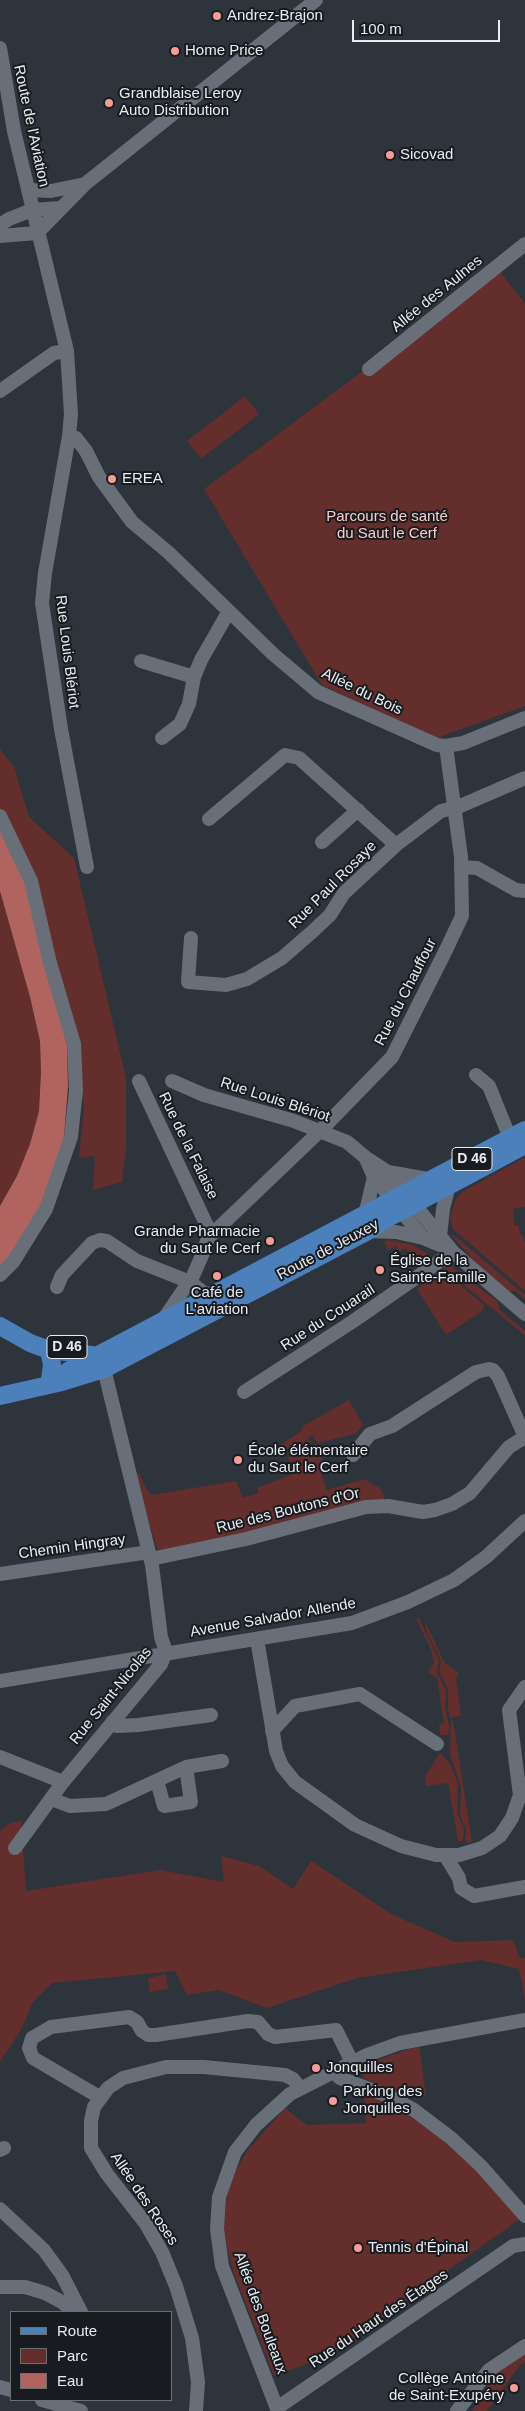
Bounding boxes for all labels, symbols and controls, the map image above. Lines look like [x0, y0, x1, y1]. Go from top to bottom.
place label: Andrez-Brajon [227, 7, 323, 25]
marker: Andrez-Brajon [211, 10, 223, 22]
scale bar [355, 10, 502, 42]
text: 100 m [360, 20, 402, 37]
place label: Home Price [185, 42, 263, 60]
marker: Home Price [169, 45, 181, 57]
street label: Route de l'Aviation [9, 63, 53, 189]
place label: Grandblaise Leroy Auto Distribution [119, 85, 242, 120]
marker: Grandblaise Leroy Auto Distribution [103, 97, 115, 109]
place label: Sicovad [400, 146, 453, 164]
marker: Sicovad [384, 149, 396, 161]
street label: Allée des Aulnes [388, 252, 486, 336]
place label: EREA [122, 470, 163, 488]
marker: EREA [106, 473, 118, 485]
park label: Parcours de santé du Saut le Cerf [326, 508, 448, 543]
street label: Rue Louis Blériot [51, 594, 83, 710]
street label: Allée du Bois [319, 665, 405, 719]
street label: Rue Paul Rosaye [285, 837, 381, 933]
street label: Rue du Chauffour [371, 935, 441, 1049]
street label: Rue Louis Blériot [218, 1074, 332, 1126]
street label: Rue de la Falaise [154, 1090, 222, 1202]
road number: D 46 [452, 1148, 492, 1170]
street label: Route de Jeuxey [274, 1216, 382, 1284]
place label: Grande Pharmacie du Saut le Cerf [134, 1223, 260, 1258]
marker: Grande Pharmacie du Saut le Cerf [264, 1235, 276, 1247]
place label: Église de la Sainte-Famille [390, 1252, 486, 1287]
marker: Église de la Sainte-Famille [374, 1264, 386, 1276]
marker: Café de L'aviation [211, 1270, 223, 1282]
street label: Rue du Couarail [278, 1281, 378, 1355]
place label: Café de L'aviation [186, 1284, 248, 1319]
road number: D 46 [47, 1335, 87, 1358]
place label: École élémentaire du Saut le Cerf [248, 1442, 368, 1477]
marker: École élémentaire du Saut le Cerf [232, 1454, 244, 1466]
street label: Rue des Boutons d'Or [214, 1484, 362, 1538]
street label: Chemin Hingray [17, 1531, 127, 1563]
street label: Avenue Salvador Allende [189, 1595, 357, 1641]
street label: Rue Saint-Nicolas [66, 1644, 156, 1748]
place label: Jonquilles [326, 2059, 393, 2077]
marker: Jonquilles [310, 2062, 322, 2074]
place label: Parking des Jonquilles [343, 2083, 422, 2118]
marker: Parking des Jonquilles [327, 2095, 339, 2107]
street label: Allée des Roses [106, 2149, 182, 2249]
place label: Tennis d'Épinal [368, 2239, 468, 2257]
marker: Tennis d'Épinal [352, 2242, 364, 2254]
street label: Allée des Bouleaux [230, 2250, 290, 2376]
street label: Rue du Haut des Étages [306, 2266, 452, 2372]
legend [10, 2311, 172, 2401]
text: Route [57, 2322, 97, 2339]
text: Parc [57, 2347, 88, 2364]
place label: Collège Antoine de Saint-Exupéry [389, 2370, 504, 2405]
text: Eau [57, 2372, 84, 2389]
marker: Collège Antoine de Saint-Exupéry [508, 2382, 520, 2394]

